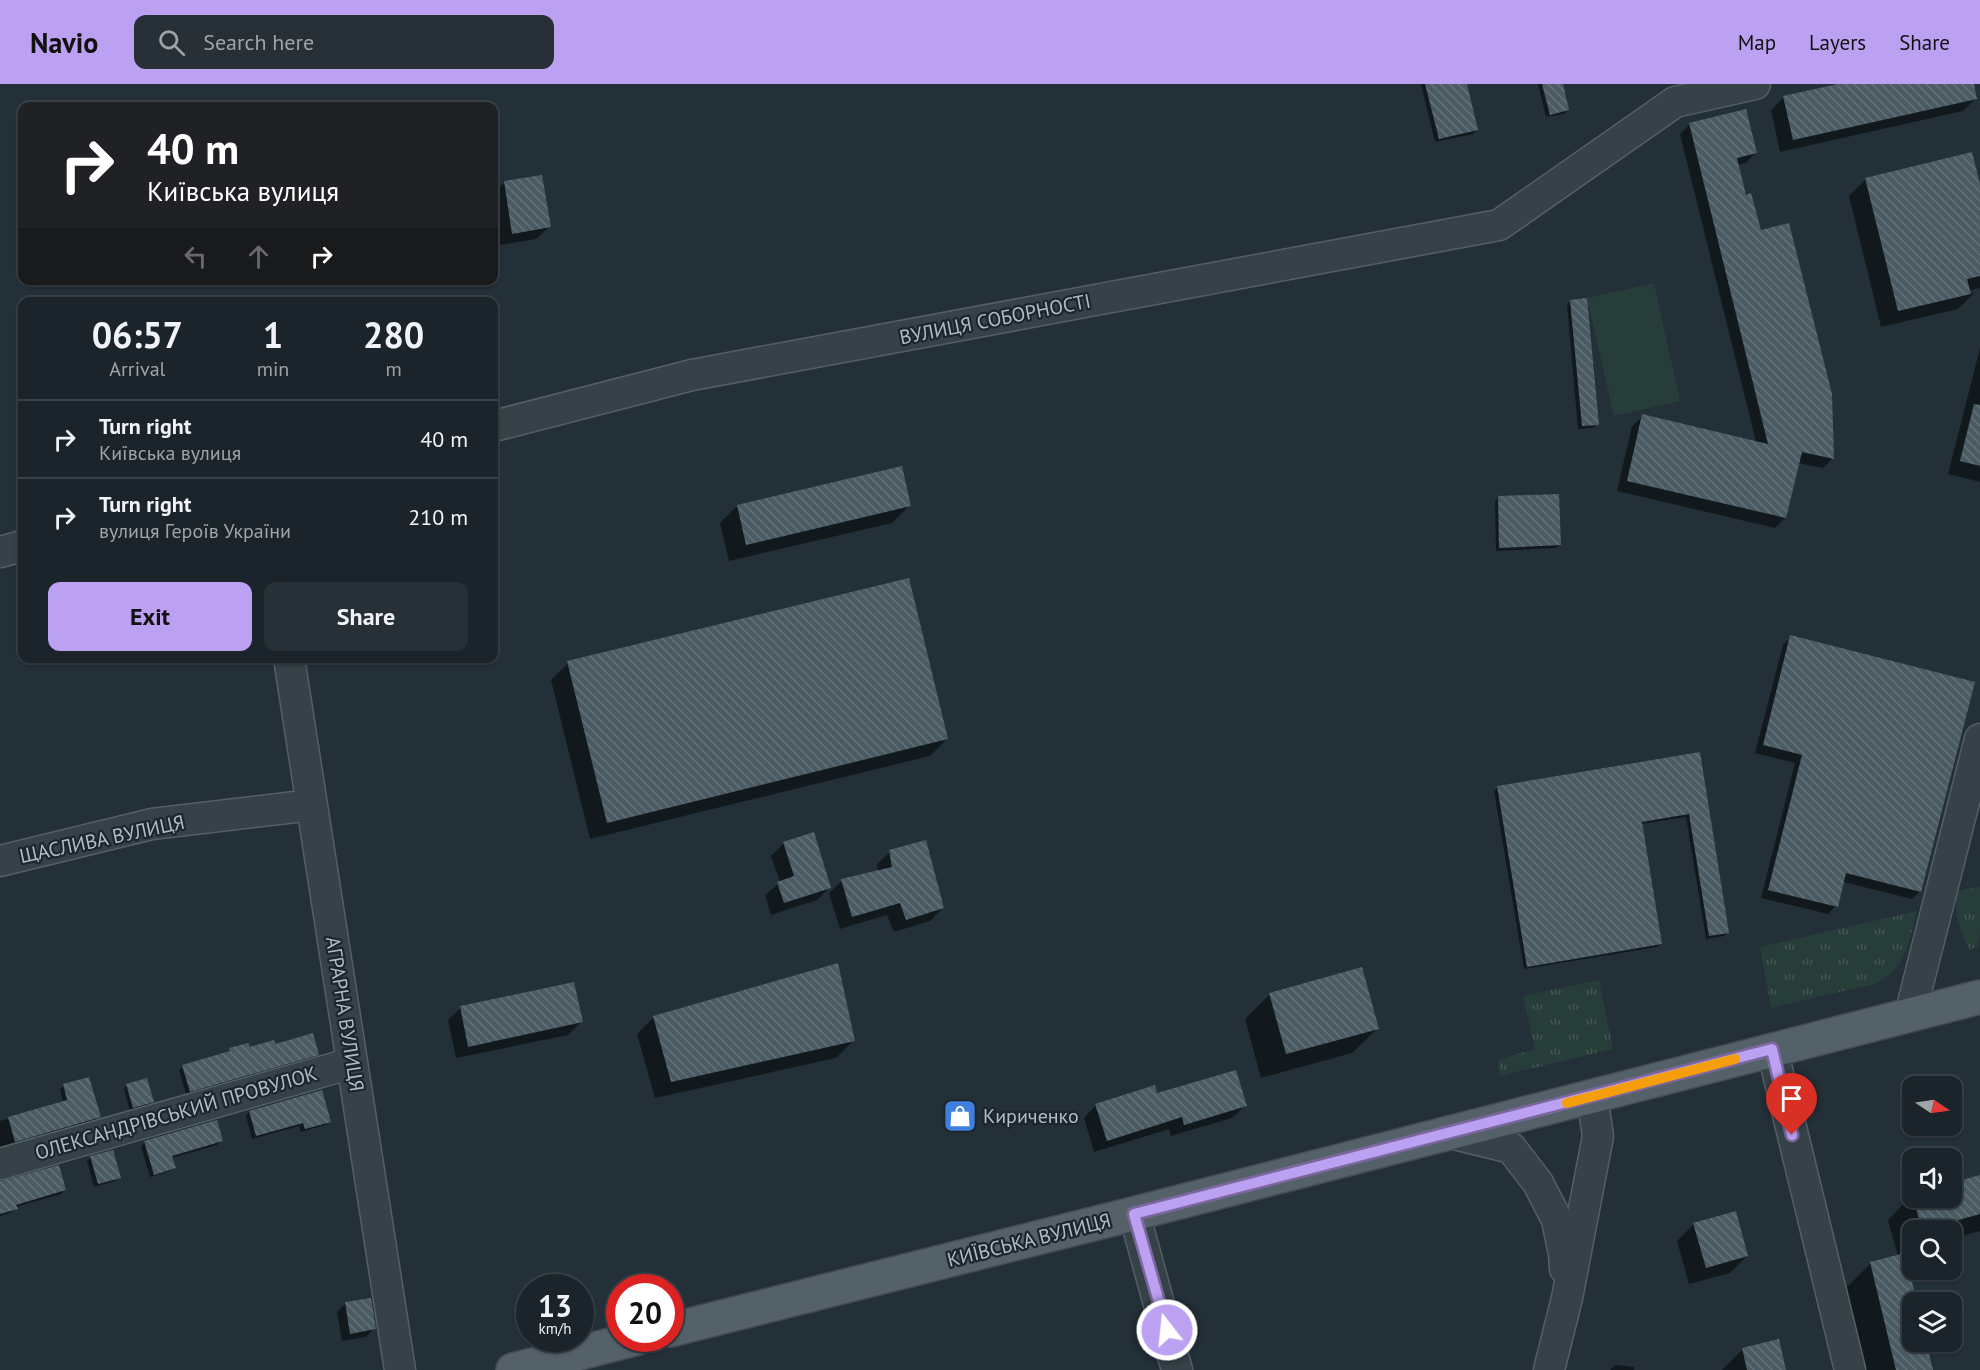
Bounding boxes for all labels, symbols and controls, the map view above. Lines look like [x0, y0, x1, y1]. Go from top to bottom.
search box [134, 15, 554, 69]
text: Navio [30, 24, 98, 61]
icon: search [155, 26, 188, 59]
text: Search here [203, 28, 314, 56]
text: Map [1738, 29, 1776, 56]
text: Layers [1809, 29, 1866, 56]
text: Share [1899, 29, 1950, 56]
text: 40 m [147, 121, 239, 176]
icon: right [48, 126, 126, 204]
text: Київська вулиця [147, 174, 339, 208]
icon: left [179, 240, 212, 273]
icon: ahead [242, 240, 275, 273]
icon: right [305, 240, 338, 273]
street label: ВУЛИЦЯ СОБОРНОСТІ [897, 288, 1093, 350]
text: 06:57 [92, 311, 183, 358]
text: 1 [263, 311, 283, 358]
text: 280 [363, 311, 424, 358]
text: Arrival [109, 356, 165, 382]
text: min [257, 356, 289, 382]
text: m [386, 356, 402, 382]
text: Turn right [99, 412, 191, 440]
icon: right [48, 423, 81, 456]
text: 40 m [420, 425, 468, 453]
text: Київська вулиця [99, 440, 241, 466]
text: Turn right [99, 490, 191, 518]
icon: right [48, 501, 81, 534]
text: 210 m [408, 503, 468, 531]
text: вулиця Героїв України [99, 518, 291, 544]
button: Exit [48, 582, 252, 651]
button: Share [264, 582, 468, 651]
street label: ЩАСЛИВА ВУЛИЦЯ [17, 809, 187, 869]
street label: АГРАРНА ВУЛИЦЯ [320, 935, 370, 1093]
street label: ОЛЕКСАНДРІВСЬКИЙ ПРОВУЛОК [32, 1060, 320, 1166]
pin [1766, 1073, 1817, 1135]
north arrow [1902, 1076, 1962, 1136]
map controls [1902, 1076, 1962, 1352]
icon: arrive [1775, 1082, 1808, 1115]
shop icon: Кириченко [942, 1098, 978, 1134]
place label: Кириченко [983, 1103, 1079, 1129]
button: sound [1902, 1148, 1962, 1208]
street label: КИЇВСЬКА ВУЛИЦЯ [945, 1207, 1113, 1273]
button: search [1902, 1220, 1962, 1280]
speed limit sign: 20 [606, 1274, 684, 1352]
text: 13 [538, 1286, 572, 1325]
button: layers [1902, 1292, 1962, 1352]
position arrow [1135, 1298, 1199, 1362]
text: km/h [539, 1319, 571, 1338]

